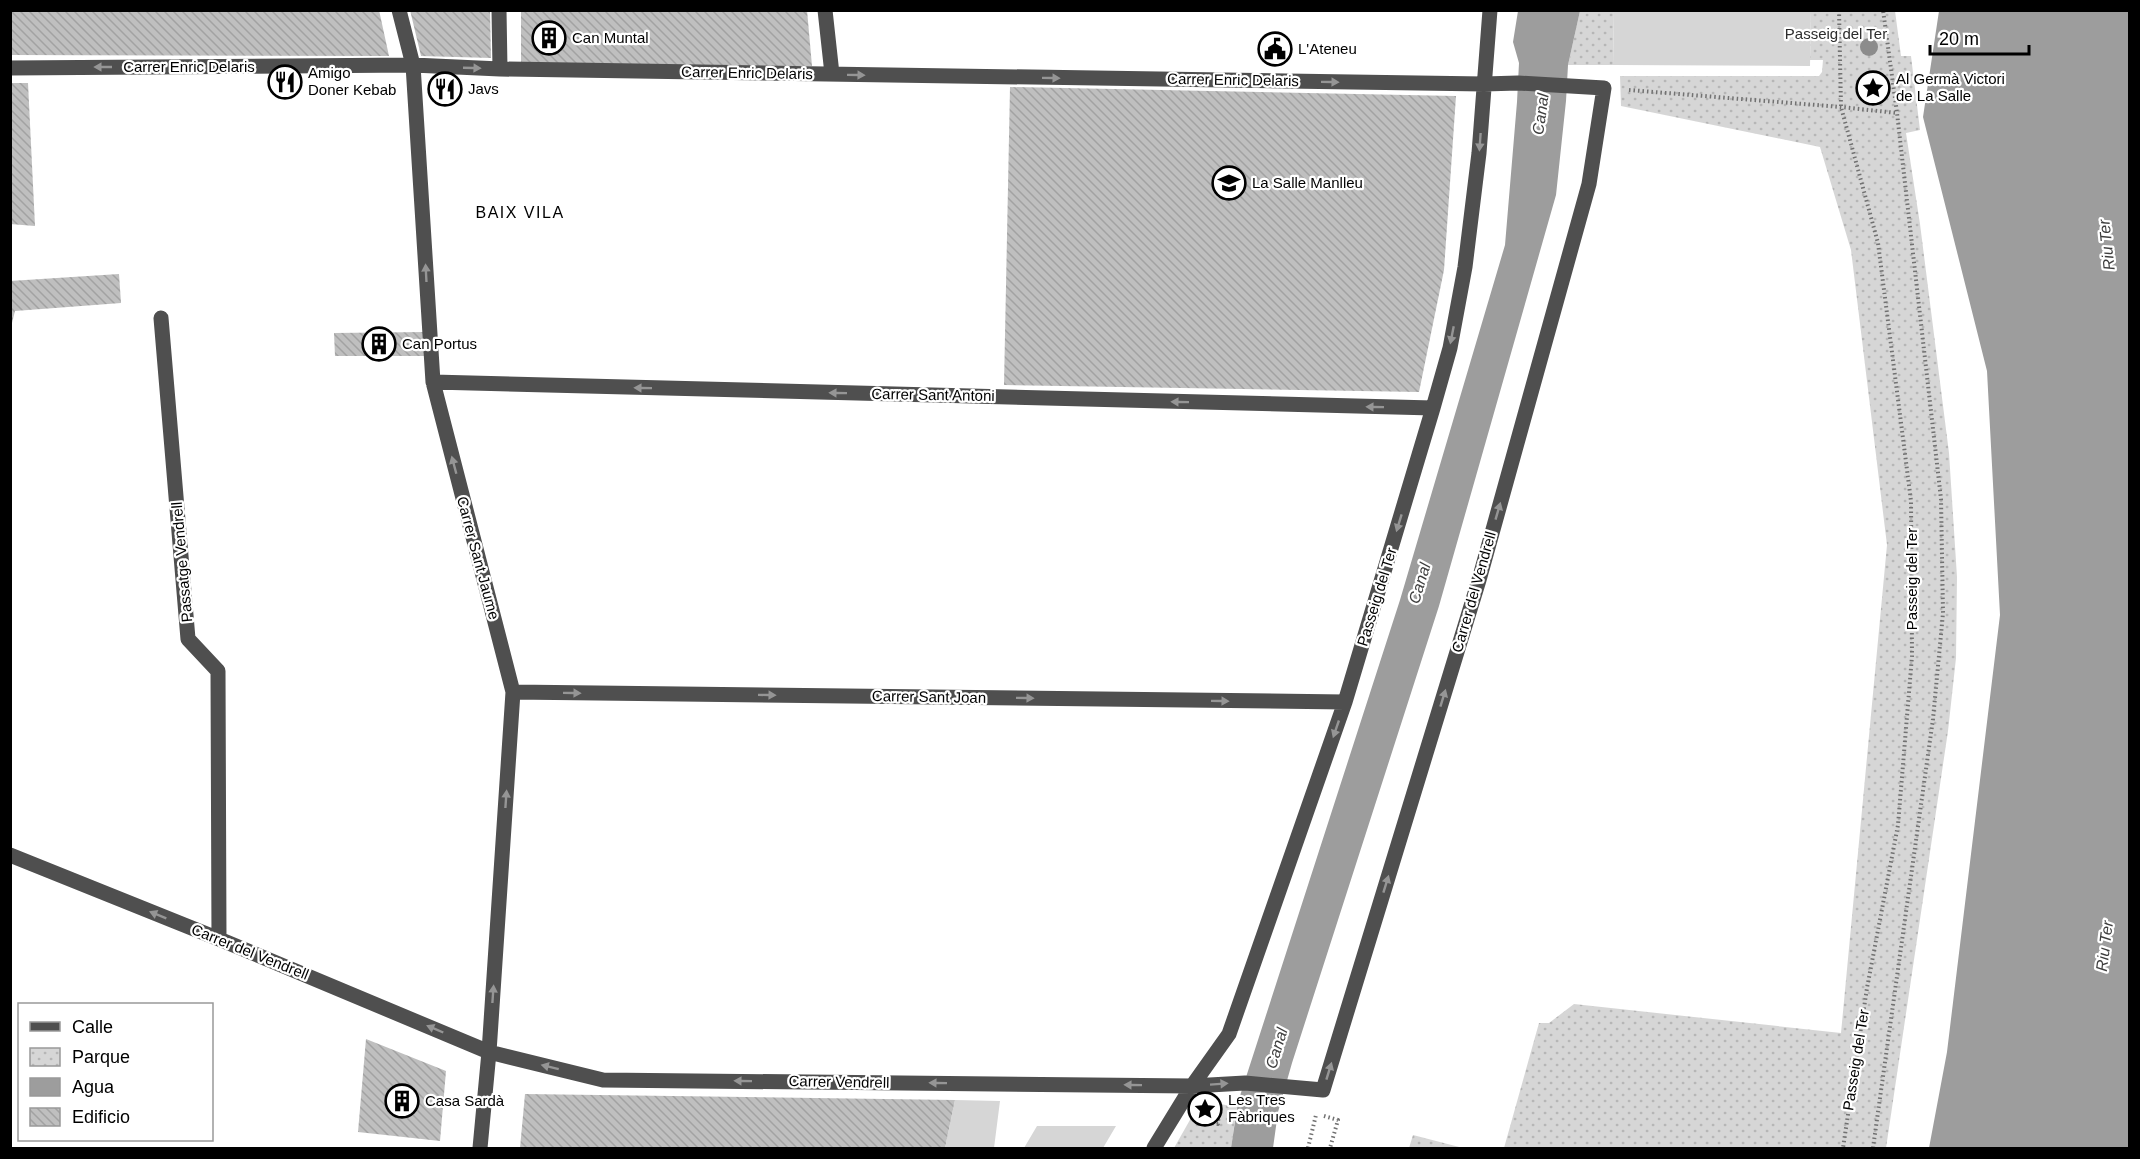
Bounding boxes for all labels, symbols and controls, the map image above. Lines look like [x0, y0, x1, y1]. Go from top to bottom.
scale bar [1930, 18, 2029, 56]
building icon: Can Muntal [531, 20, 567, 56]
park label: Passeig del Ter [1785, 25, 1887, 42]
place label: Can Muntal [572, 29, 649, 46]
text: 20 m [1939, 29, 1979, 49]
public building icon: L'Ateneu [1257, 31, 1293, 67]
place label: L'Ateneu [1298, 40, 1357, 57]
street label: Carrer Enric Delaris [123, 58, 255, 75]
one-way arrow [93, 62, 112, 72]
one-way arrow [462, 63, 481, 72]
street label: Carrer Enric Delaris [681, 63, 813, 82]
restaurant icon: Amigo Doner Kebab [267, 64, 303, 100]
place label: Amigo Doner Kebab [308, 64, 396, 98]
one-way arrow [846, 70, 865, 80]
street label: Carrer Enric Delaris [1167, 70, 1299, 89]
place icon: Al Germà Victori de La Salle [1855, 70, 1891, 106]
place label: Al Germà Victori de La Salle [1896, 70, 2005, 104]
restaurant icon: Javs [427, 71, 463, 107]
one-way arrow [1041, 73, 1060, 82]
one-way arrow [1320, 77, 1339, 87]
place label: Javs [468, 80, 499, 97]
water label: Canal [1529, 92, 1552, 136]
one-way arrow [1475, 133, 1485, 152]
school or university icon: La Salle Manlleu [1211, 165, 1247, 201]
place label: La Salle Manlleu [1252, 174, 1363, 191]
district label: BAIX VILA [475, 204, 565, 221]
water label: Riu Ter [2095, 218, 2118, 271]
one-way arrow [421, 263, 431, 282]
building icon: Can Portus [361, 326, 397, 362]
one-way arrow [1447, 326, 1456, 345]
place label: Can Portus [402, 335, 477, 352]
one-way arrow [634, 383, 653, 392]
street label: Carrer Sant Antoni [871, 385, 995, 404]
one-way arrow [829, 388, 848, 398]
one-way arrow [1171, 397, 1190, 406]
one-way arrow [1366, 402, 1385, 412]
one-way arrow [449, 456, 459, 474]
street label: Carrer Sant Jaume [454, 494, 503, 621]
street label: Passatge Vendrell [168, 501, 195, 623]
one-way arrow [1494, 502, 1503, 520]
one-way arrow [1394, 514, 1403, 532]
street label: Passeig del Ter [1903, 528, 1920, 630]
street label: Carrer del Vendrell [1448, 529, 1499, 654]
street label: Passeig del Ter [1353, 545, 1400, 648]
water label: Canal [1405, 560, 1434, 606]
street label: Carrer Sant Joan [872, 687, 986, 706]
one-way arrow [562, 688, 581, 698]
one-way arrow [1439, 689, 1448, 707]
one-way arrow [757, 690, 776, 700]
one-way arrow [1015, 693, 1034, 703]
one-way arrow [1210, 696, 1229, 706]
one-way arrow [1330, 720, 1340, 738]
one-way arrow [501, 790, 511, 809]
one-way arrow [1382, 875, 1391, 893]
one-way arrow [149, 910, 167, 919]
water label: Riu Ter [2093, 919, 2116, 972]
street label: Carrer del Vendrell [189, 920, 311, 983]
one-way arrow [488, 984, 498, 1003]
legend [18, 1003, 213, 1141]
street label: Passeig del Ter [1839, 1008, 1872, 1112]
text: Calle [72, 1017, 113, 1037]
one-way arrow [426, 1024, 444, 1034]
water label: Canal [1262, 1025, 1291, 1071]
text: Parque [72, 1047, 130, 1067]
one-way arrow [540, 1061, 559, 1071]
one-way arrow [1325, 1062, 1334, 1080]
street label: Carrer Vendrell [788, 1072, 890, 1091]
text: Agua [72, 1077, 115, 1097]
one-way arrow [734, 1077, 753, 1086]
one-way arrow [929, 1079, 948, 1088]
one-way arrow [1210, 1079, 1229, 1089]
one-way arrow [1124, 1080, 1143, 1090]
building icon: Casa Sardà [384, 1083, 420, 1119]
place icon: Les Tres Fàbriques [1187, 1091, 1223, 1127]
place label: Les Tres Fàbriques [1228, 1091, 1295, 1125]
place label: Casa Sardà [425, 1092, 505, 1109]
text: Edificio [72, 1107, 130, 1127]

